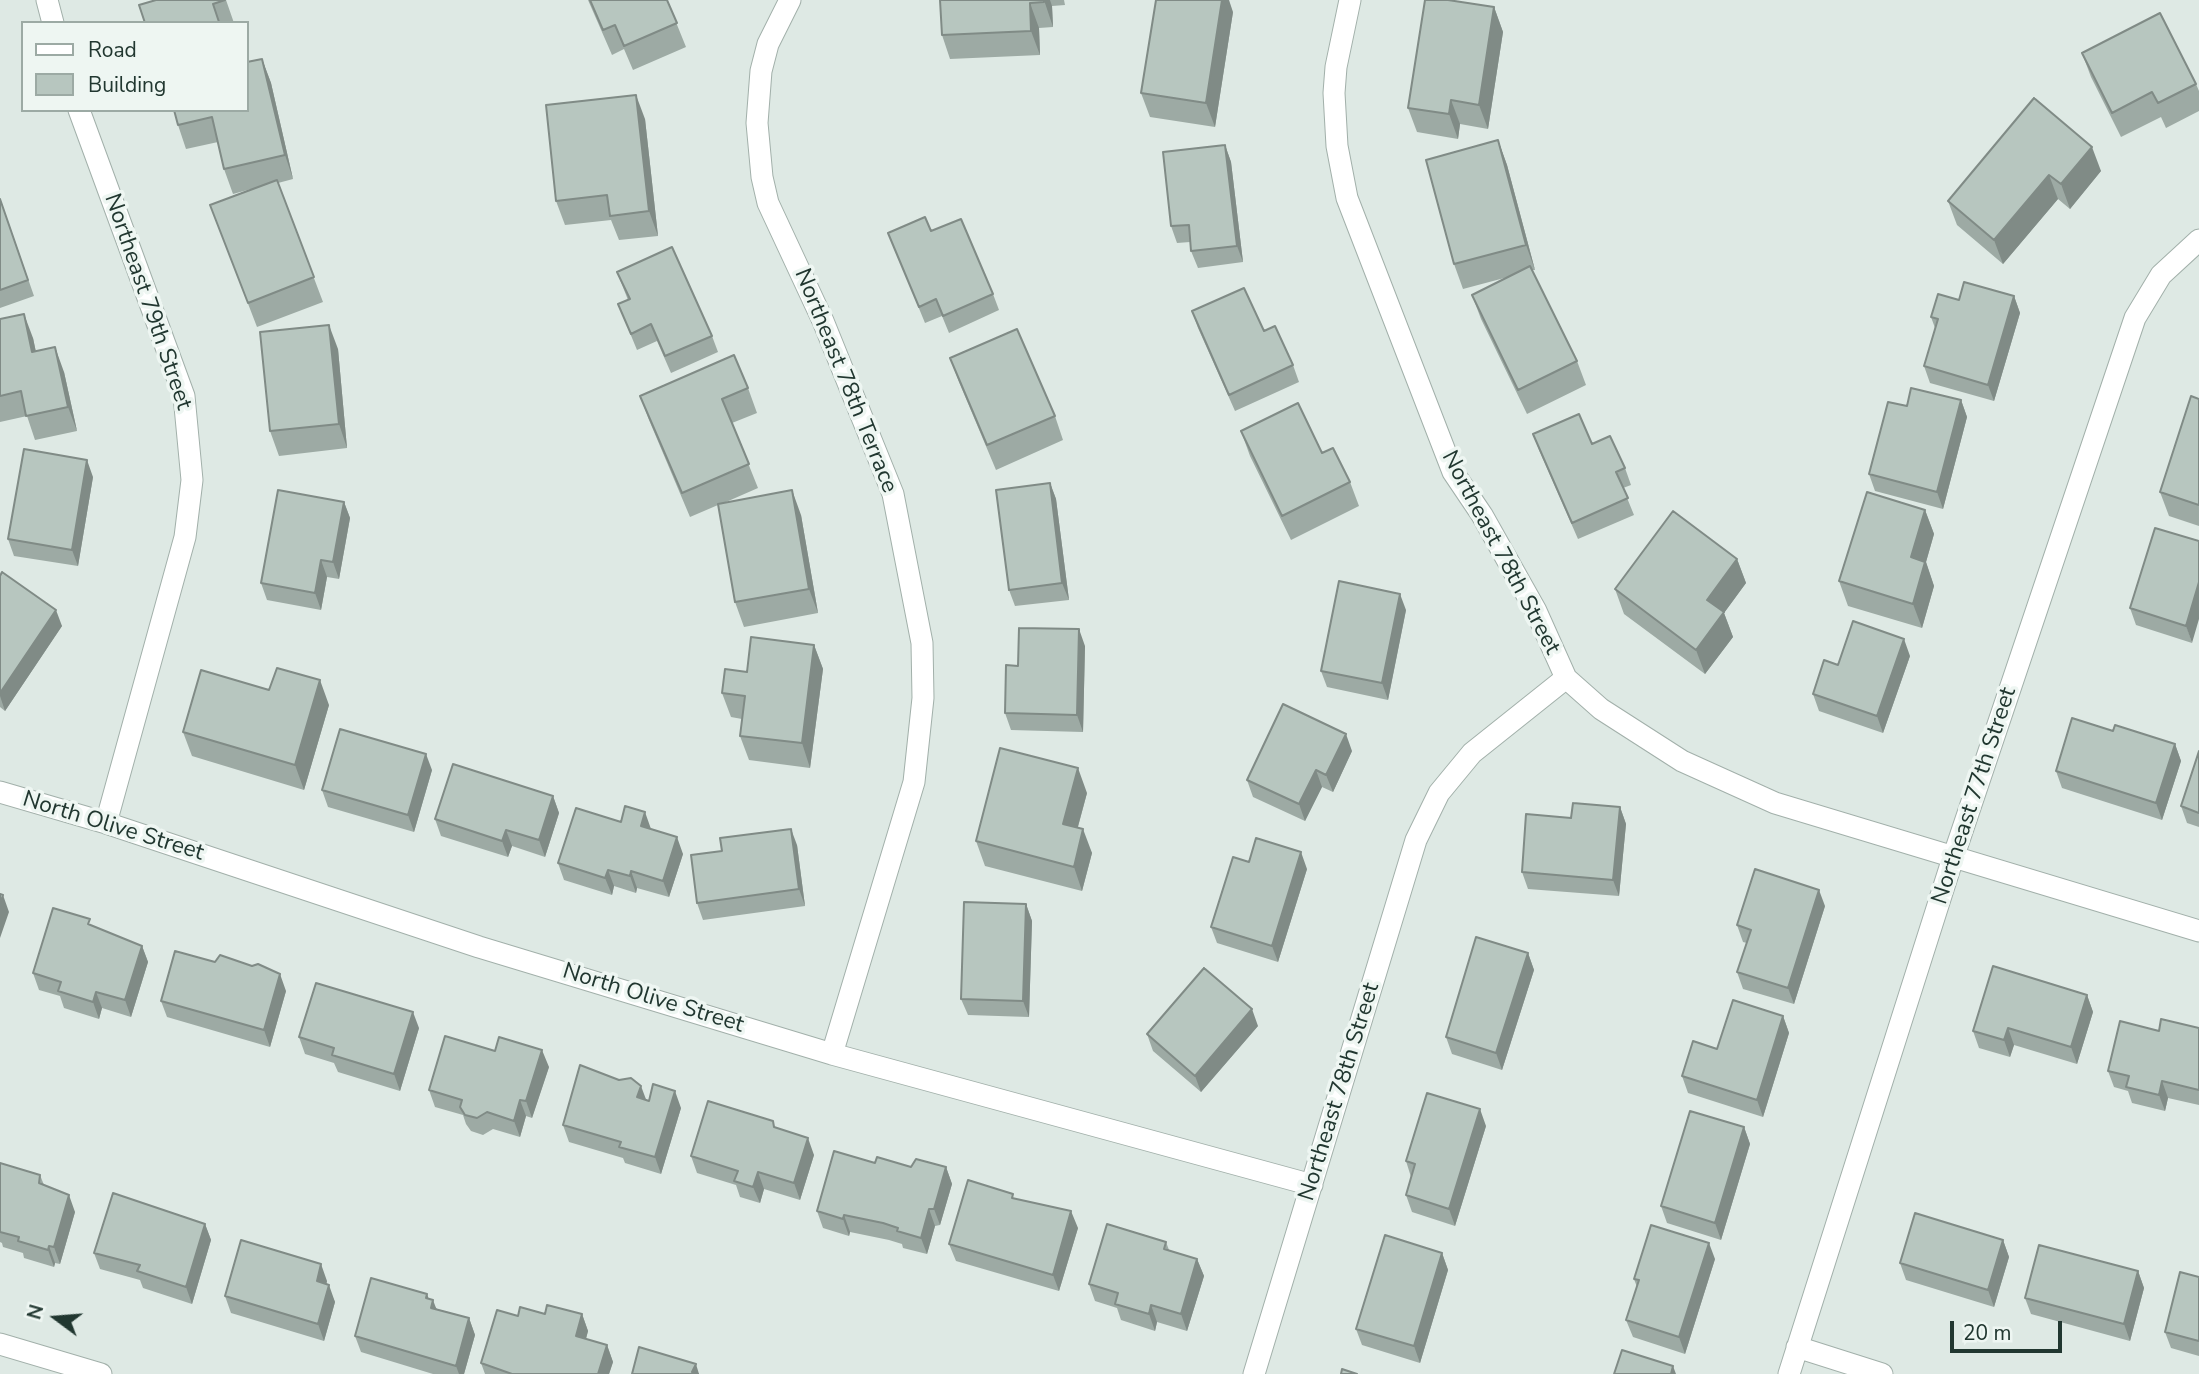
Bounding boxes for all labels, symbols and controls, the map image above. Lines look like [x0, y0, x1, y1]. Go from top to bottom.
legend [21, 21, 248, 112]
text: Road [88, 36, 137, 64]
text: Building [88, 71, 166, 99]
street label: Northeast 79th Street [97, 190, 197, 414]
street label: Northeast 78th Terrace [787, 265, 903, 497]
street label: Northeast 78th Street [1435, 447, 1565, 659]
street label: Northeast 77th Street [1927, 684, 2023, 908]
street label: North Olive Street [19, 786, 207, 868]
street label: North Olive Street [559, 958, 747, 1040]
street label: Northeast 78th Street [1294, 980, 1386, 1204]
north arrow [21, 1283, 91, 1353]
text: N [21, 1302, 50, 1323]
scale bar [1954, 1308, 2066, 1352]
text: 20 m [1963, 1319, 2012, 1347]

